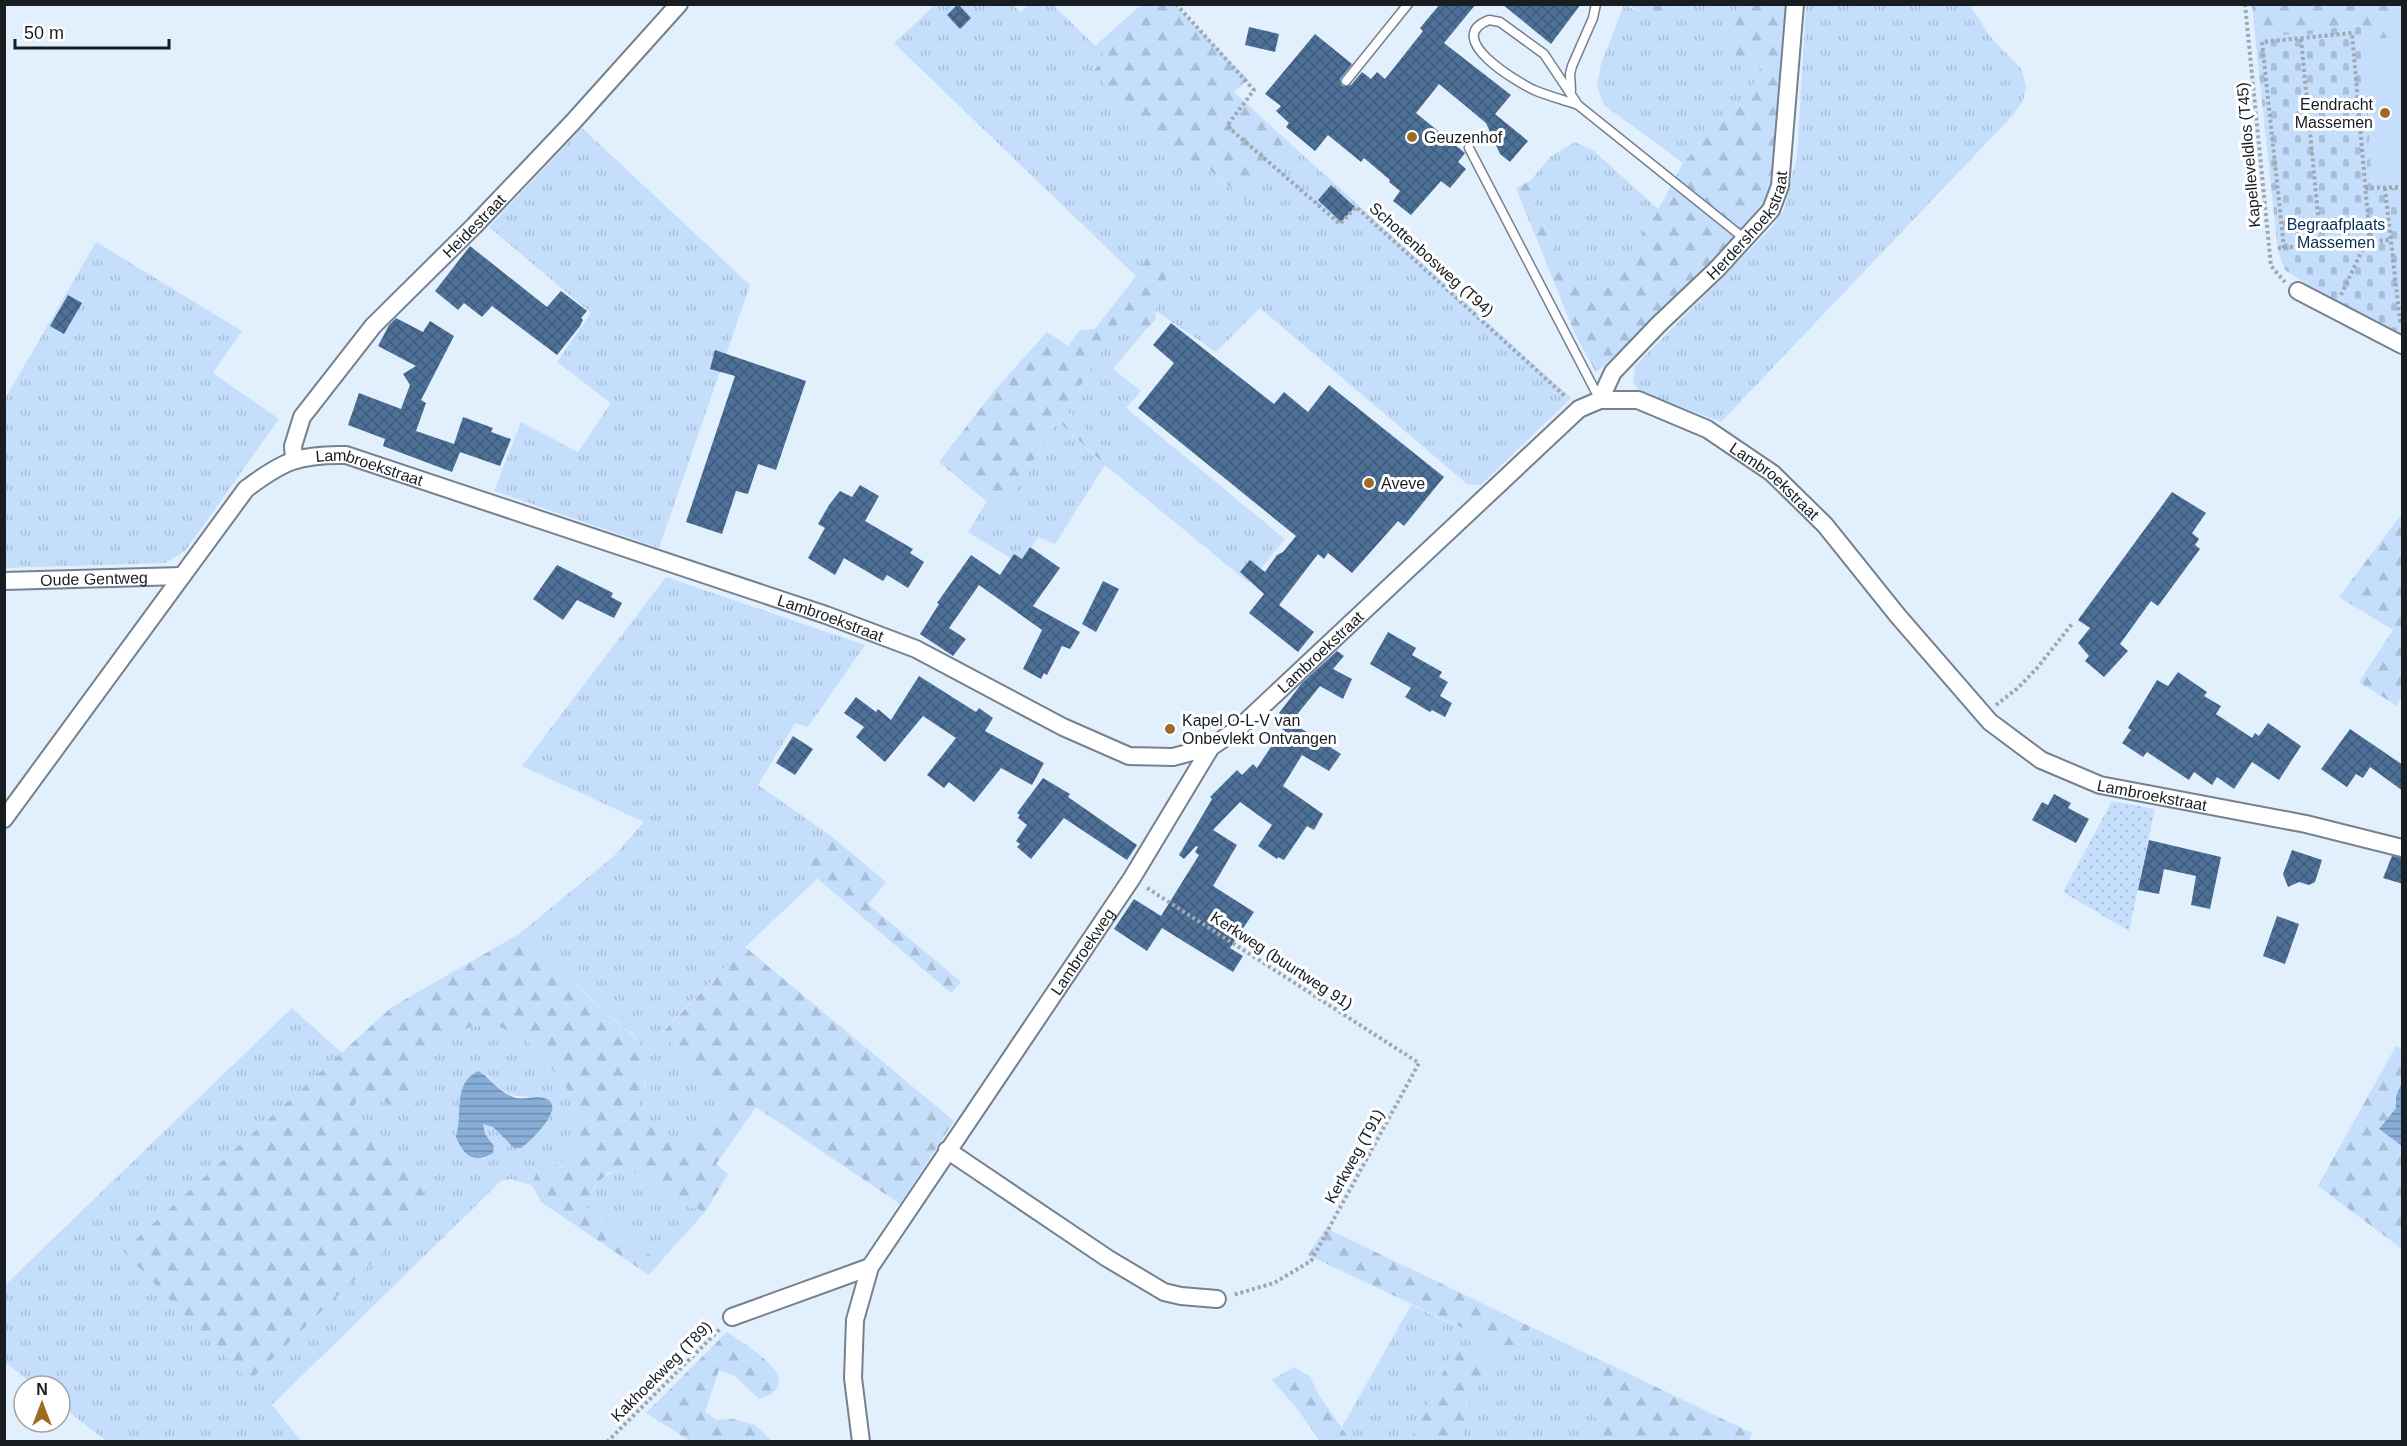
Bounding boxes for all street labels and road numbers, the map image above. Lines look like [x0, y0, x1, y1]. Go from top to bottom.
street label: Kapelleveldlos (T45) [2234, 82, 2263, 228]
street label: Herdershoekstraat [1703, 170, 1790, 283]
street label: Heidestraat [439, 190, 509, 261]
street label: Schottenbosweg (T94) [1366, 199, 1497, 320]
street label: Lambroekstraat [1727, 439, 1823, 524]
street label: Lambroekstraat [315, 447, 426, 489]
street label: Oude Gentweg [40, 569, 148, 589]
street label: Lambroekstraat [775, 591, 886, 645]
street label: Lambroekstraat [1274, 608, 1367, 696]
street label: Lambroekstraat [2096, 777, 2209, 814]
street label: Lambroekweg [1048, 905, 1118, 998]
street label: Kerkweg (buurtweg 91) [1208, 908, 1356, 1013]
street label: Kerkweg (T91) [1322, 1106, 1387, 1206]
street label: Kakhoekweg (T89) [608, 1318, 715, 1425]

